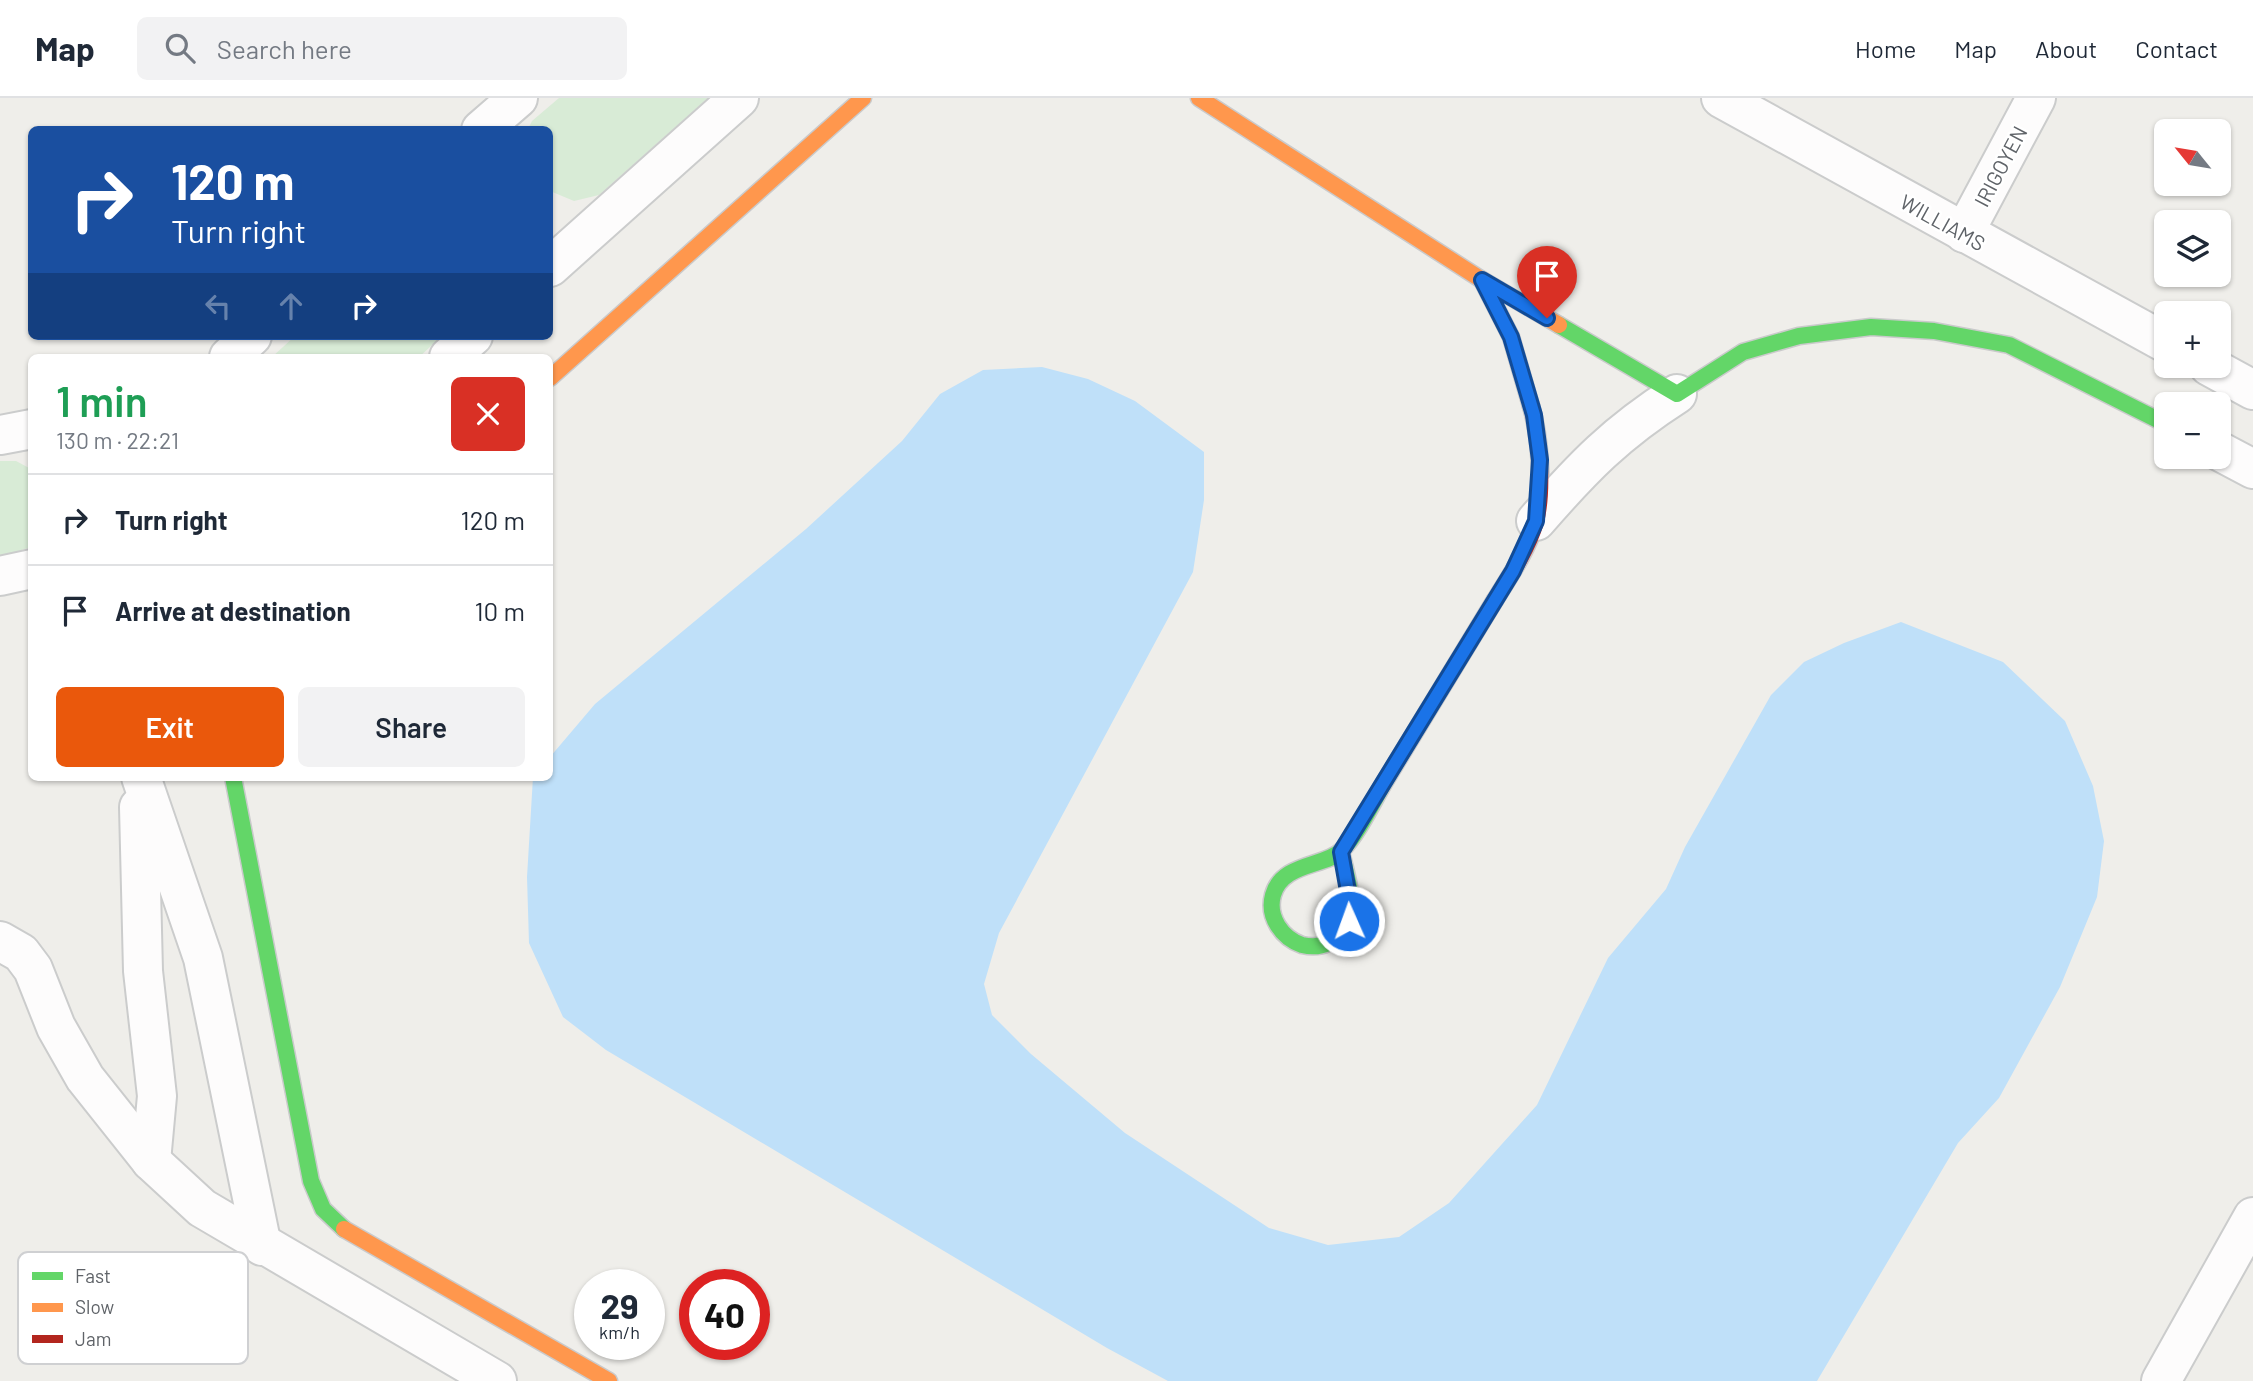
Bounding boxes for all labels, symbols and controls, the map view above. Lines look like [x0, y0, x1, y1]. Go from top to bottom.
search box [137, 17, 627, 80]
text: Map [35, 28, 95, 68]
icon: search [161, 29, 199, 67]
text: Search here [217, 33, 352, 64]
text: Home [1855, 34, 1916, 63]
text: Map [1954, 34, 1997, 63]
text: About [2035, 34, 2097, 63]
text: Contact [2135, 34, 2218, 63]
north arrow [2154, 119, 2231, 196]
map controls [2154, 119, 2231, 469]
street label: IRIGOYEN [1968, 121, 2032, 211]
text: 120 m [171, 151, 294, 210]
icon: right [56, 154, 147, 245]
street label: WILLIAMS [1896, 188, 1990, 256]
button: layers [2154, 210, 2231, 287]
text: Turn right [171, 211, 306, 249]
pin [1517, 246, 1577, 318]
icon: arrive [1528, 257, 1566, 295]
icon: left [199, 287, 237, 325]
icon: ahead [272, 287, 310, 325]
icon: right [345, 287, 383, 325]
button: + [2154, 301, 2231, 378]
text: 1 min [56, 375, 148, 425]
button: close [451, 377, 525, 451]
button: − [2154, 392, 2231, 469]
text: 130 m · 22:21 [56, 426, 179, 454]
icon: right [56, 501, 94, 539]
text: Turn right [115, 504, 228, 535]
text: 120 m [461, 504, 525, 535]
icon: arrive [56, 592, 94, 630]
text: Arrive at destination [115, 595, 351, 626]
text: 10 m [475, 595, 525, 626]
button: Exit [56, 687, 284, 767]
button: Share [298, 687, 525, 767]
position arrow [1312, 884, 1386, 958]
legend [18, 1252, 248, 1364]
text: Fast [75, 1264, 111, 1287]
speed limit sign: 40 [679, 1269, 770, 1360]
text: 29 [600, 1284, 639, 1326]
text: Slow [75, 1295, 114, 1318]
text: km/h [599, 1321, 640, 1343]
text: Jam [75, 1327, 111, 1350]

